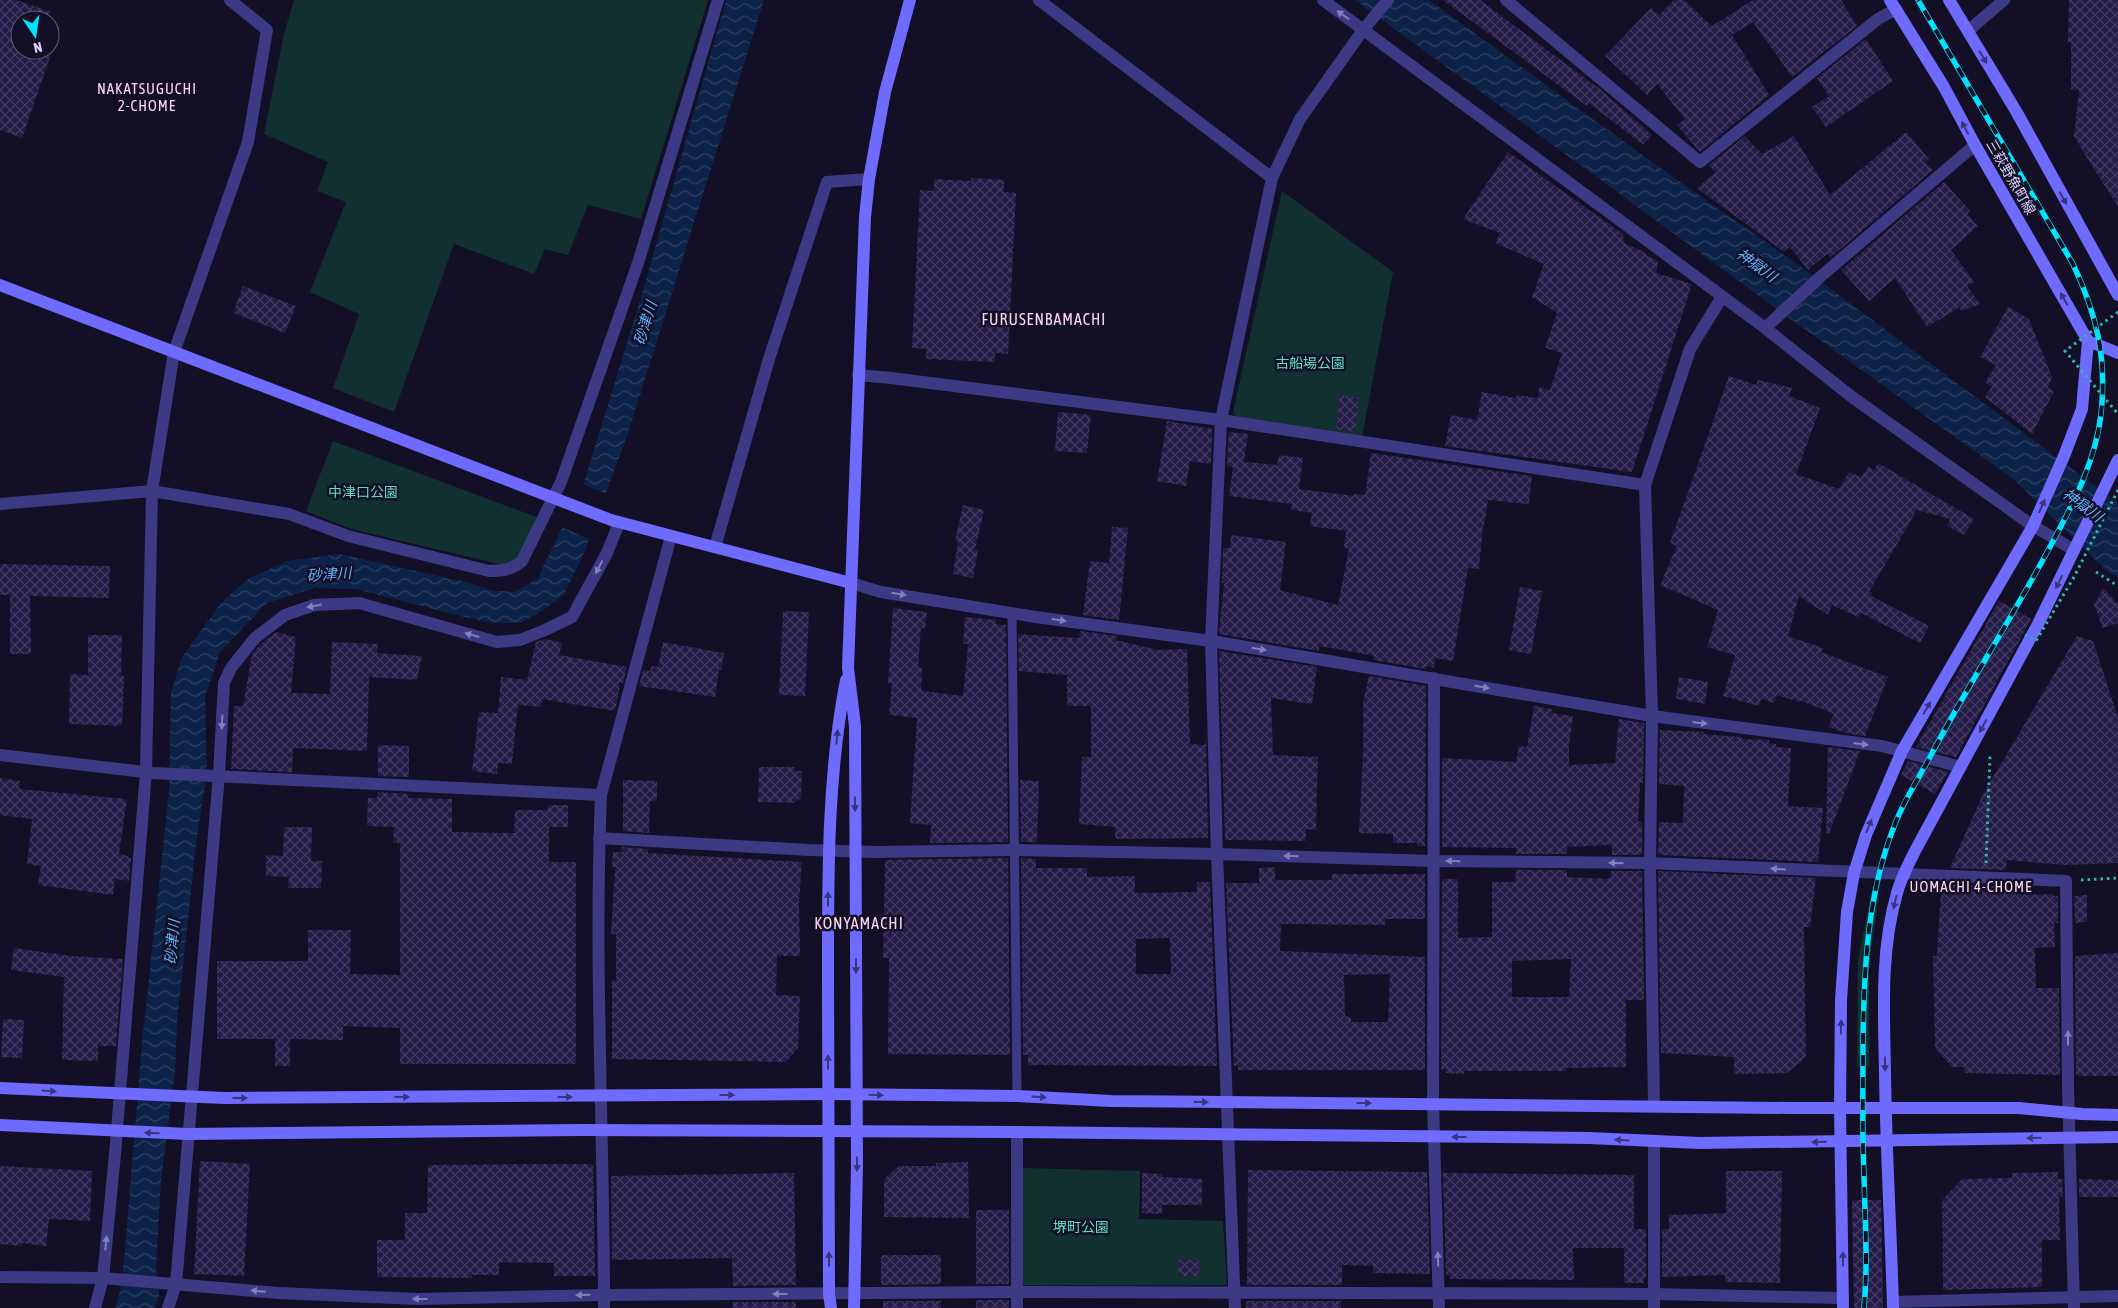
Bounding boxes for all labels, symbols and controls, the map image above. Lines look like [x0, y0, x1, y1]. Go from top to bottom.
north arrow [10, 10, 60, 60]
one-way arrow [1336, 10, 1350, 20]
text: N [32, 39, 44, 56]
one-way arrow [1979, 50, 1988, 63]
district label: NAKATSUGUCHI 2-CHOME [97, 80, 197, 114]
one-way arrow [1961, 121, 1970, 134]
street label: 三萩野魚町線 [1983, 137, 2039, 217]
one-way arrow [2059, 191, 2068, 205]
water label: 神獄川 [1734, 245, 1782, 286]
one-way arrow [2060, 292, 2068, 306]
water label: 砂津川 [630, 297, 660, 347]
district label: FURUSENBAMACHI [982, 310, 1106, 328]
park label: 古船場公園 [1275, 355, 1345, 371]
park label: 中津口公園 [328, 484, 398, 500]
water label: 神獄川 [2060, 485, 2108, 526]
one-way arrow [2038, 499, 2046, 513]
one-way arrow [595, 560, 603, 575]
water label: 砂津川 [306, 564, 354, 584]
one-way arrow [2055, 575, 2063, 590]
one-way arrow [891, 591, 907, 599]
one-way arrow [306, 602, 321, 610]
one-way arrow [1051, 617, 1067, 625]
one-way arrow [464, 631, 479, 639]
one-way arrow [1251, 646, 1267, 654]
one-way arrow [1475, 683, 1491, 691]
one-way arrow [1923, 701, 1931, 716]
one-way arrow [218, 714, 226, 730]
one-way arrow [1692, 719, 1708, 727]
one-way arrow [1979, 719, 1987, 733]
one-way arrow [833, 729, 841, 745]
one-way arrow [1853, 740, 1869, 748]
one-way arrow [851, 796, 859, 812]
one-way arrow [1866, 819, 1874, 834]
one-way arrow [1283, 852, 1299, 860]
one-way arrow [1445, 857, 1461, 865]
one-way arrow [1608, 859, 1624, 867]
one-way arrow [1770, 865, 1786, 873]
district label: UOMACHI 4-CHOME [1910, 878, 2032, 895]
one-way arrow [824, 891, 832, 907]
one-way arrow [1891, 895, 1899, 910]
district label: KONYAMACHI [814, 914, 904, 932]
water label: 砂津川 [162, 917, 183, 965]
one-way arrow [852, 958, 860, 974]
one-way arrow [1837, 1019, 1845, 1035]
one-way arrow [2064, 1029, 2072, 1045]
one-way arrow [824, 1054, 832, 1070]
one-way arrow [1881, 1056, 1889, 1072]
one-way arrow [41, 1087, 57, 1095]
one-way arrow [720, 1091, 736, 1099]
one-way arrow [869, 1091, 885, 1099]
one-way arrow [395, 1093, 411, 1101]
one-way arrow [557, 1093, 573, 1101]
one-way arrow [232, 1094, 248, 1102]
one-way arrow [1031, 1094, 1047, 1102]
one-way arrow [1193, 1098, 1209, 1106]
one-way arrow [1356, 1099, 1372, 1107]
one-way arrow [144, 1128, 160, 1136]
one-way arrow [1451, 1133, 1467, 1141]
one-way arrow [2026, 1134, 2042, 1142]
one-way arrow [1614, 1135, 1630, 1143]
one-way arrow [1811, 1139, 1827, 1147]
one-way arrow [853, 1156, 861, 1172]
park label: 堺町公園 [1053, 1219, 1109, 1235]
one-way arrow [102, 1235, 110, 1251]
one-way arrow [825, 1251, 833, 1267]
one-way arrow [1434, 1251, 1442, 1267]
one-way arrow [1838, 1251, 1846, 1267]
one-way arrow [250, 1287, 266, 1295]
one-way arrow [772, 1290, 788, 1298]
one-way arrow [574, 1291, 590, 1299]
one-way arrow [412, 1295, 428, 1303]

